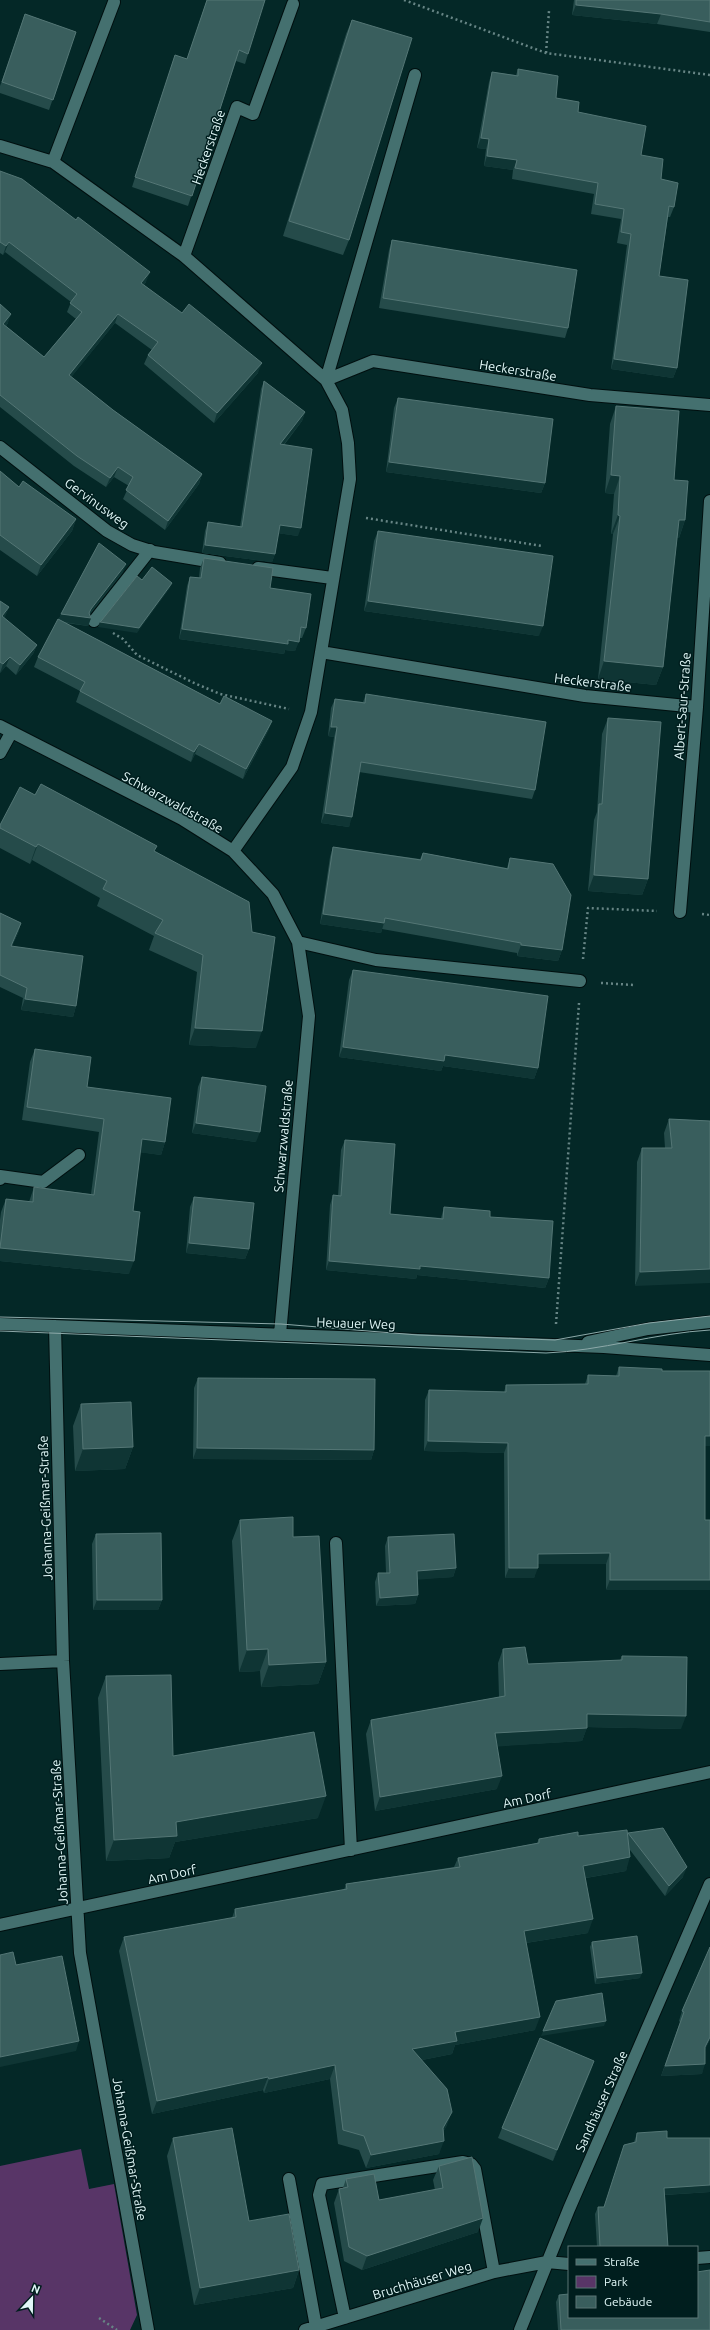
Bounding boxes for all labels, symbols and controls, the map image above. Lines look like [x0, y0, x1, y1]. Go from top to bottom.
street label: Heckerstraße [189, 108, 227, 186]
street label: Heckerstraße [478, 357, 558, 383]
street label: Gervinusweg [62, 475, 132, 531]
street label: Albert-Saur-Straße [671, 652, 693, 760]
street label: Heckerstraße [553, 670, 633, 694]
street label: Schwarzwaldstraße [120, 768, 226, 836]
street label: Schwarzwaldstraße [271, 1079, 295, 1193]
street label: Heuauer Weg [316, 1315, 396, 1331]
street label: Johanna-Geißmar-Straße [35, 1435, 55, 1581]
street label: Johanna-Geißmar-Straße [48, 1759, 70, 1905]
street label: Am Dorf [501, 1786, 553, 1810]
street label: Am Dorf [146, 1862, 198, 1886]
street label: Sandhäuser Straße [572, 2048, 630, 2154]
street label: Johanna-Geißmar-Straße [111, 2076, 149, 2222]
legend [568, 2246, 698, 2318]
text: Straße [604, 2255, 640, 2268]
street label: Bruchhäuser Weg [371, 2258, 473, 2302]
text: Park [604, 2275, 628, 2288]
north arrow [12, 2278, 52, 2318]
text: N [30, 2282, 42, 2296]
text: Gebäude [604, 2295, 652, 2308]

